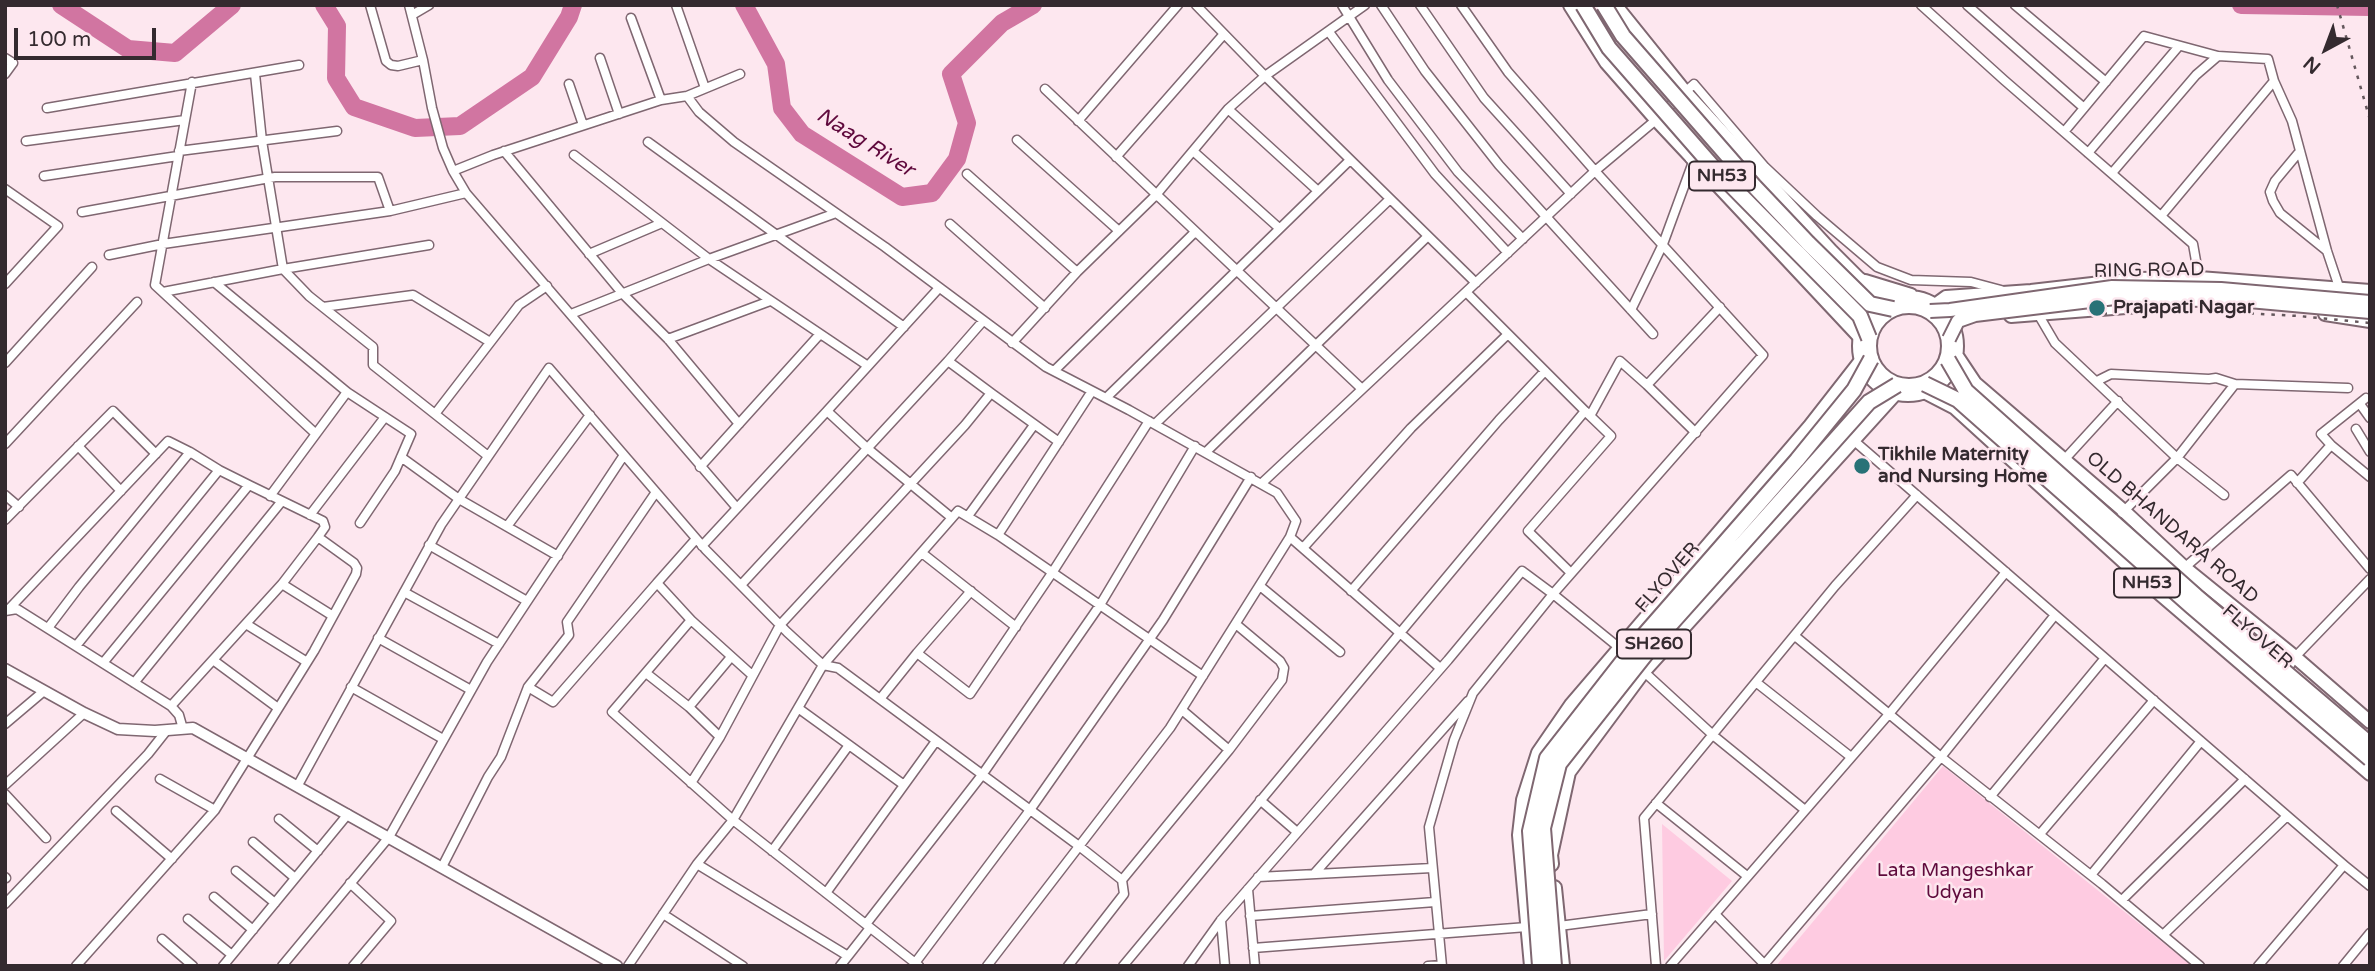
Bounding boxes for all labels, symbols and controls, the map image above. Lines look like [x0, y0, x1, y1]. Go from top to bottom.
scale bar [18, 14, 159, 58]
north arrow [2291, 14, 2361, 84]
text: 100 m [27, 27, 91, 52]
text: N [2299, 52, 2325, 78]
water label: Naag River [812, 103, 918, 183]
road number: NH53 [1689, 162, 1755, 190]
street label: RING ROAD [2093, 259, 2205, 283]
place label: Prajapati Nagar [2113, 297, 2254, 319]
marker: Prajapati Nagar [2087, 298, 2107, 318]
place label: Tikhile Maternity and Nursing Home [1878, 444, 2047, 488]
street label: OLD BHANDARA ROAD [2081, 447, 2263, 609]
marker: Tikhile Maternity and Nursing Home [1852, 456, 1872, 476]
street label: FLYOVER [1631, 538, 1705, 618]
road number: NH53 [2114, 568, 2180, 598]
street label: FLYOVER [2217, 600, 2297, 674]
road number: SH260 [1617, 630, 1691, 658]
park label: Lata Mangeshkar Udyan [1877, 860, 2033, 904]

